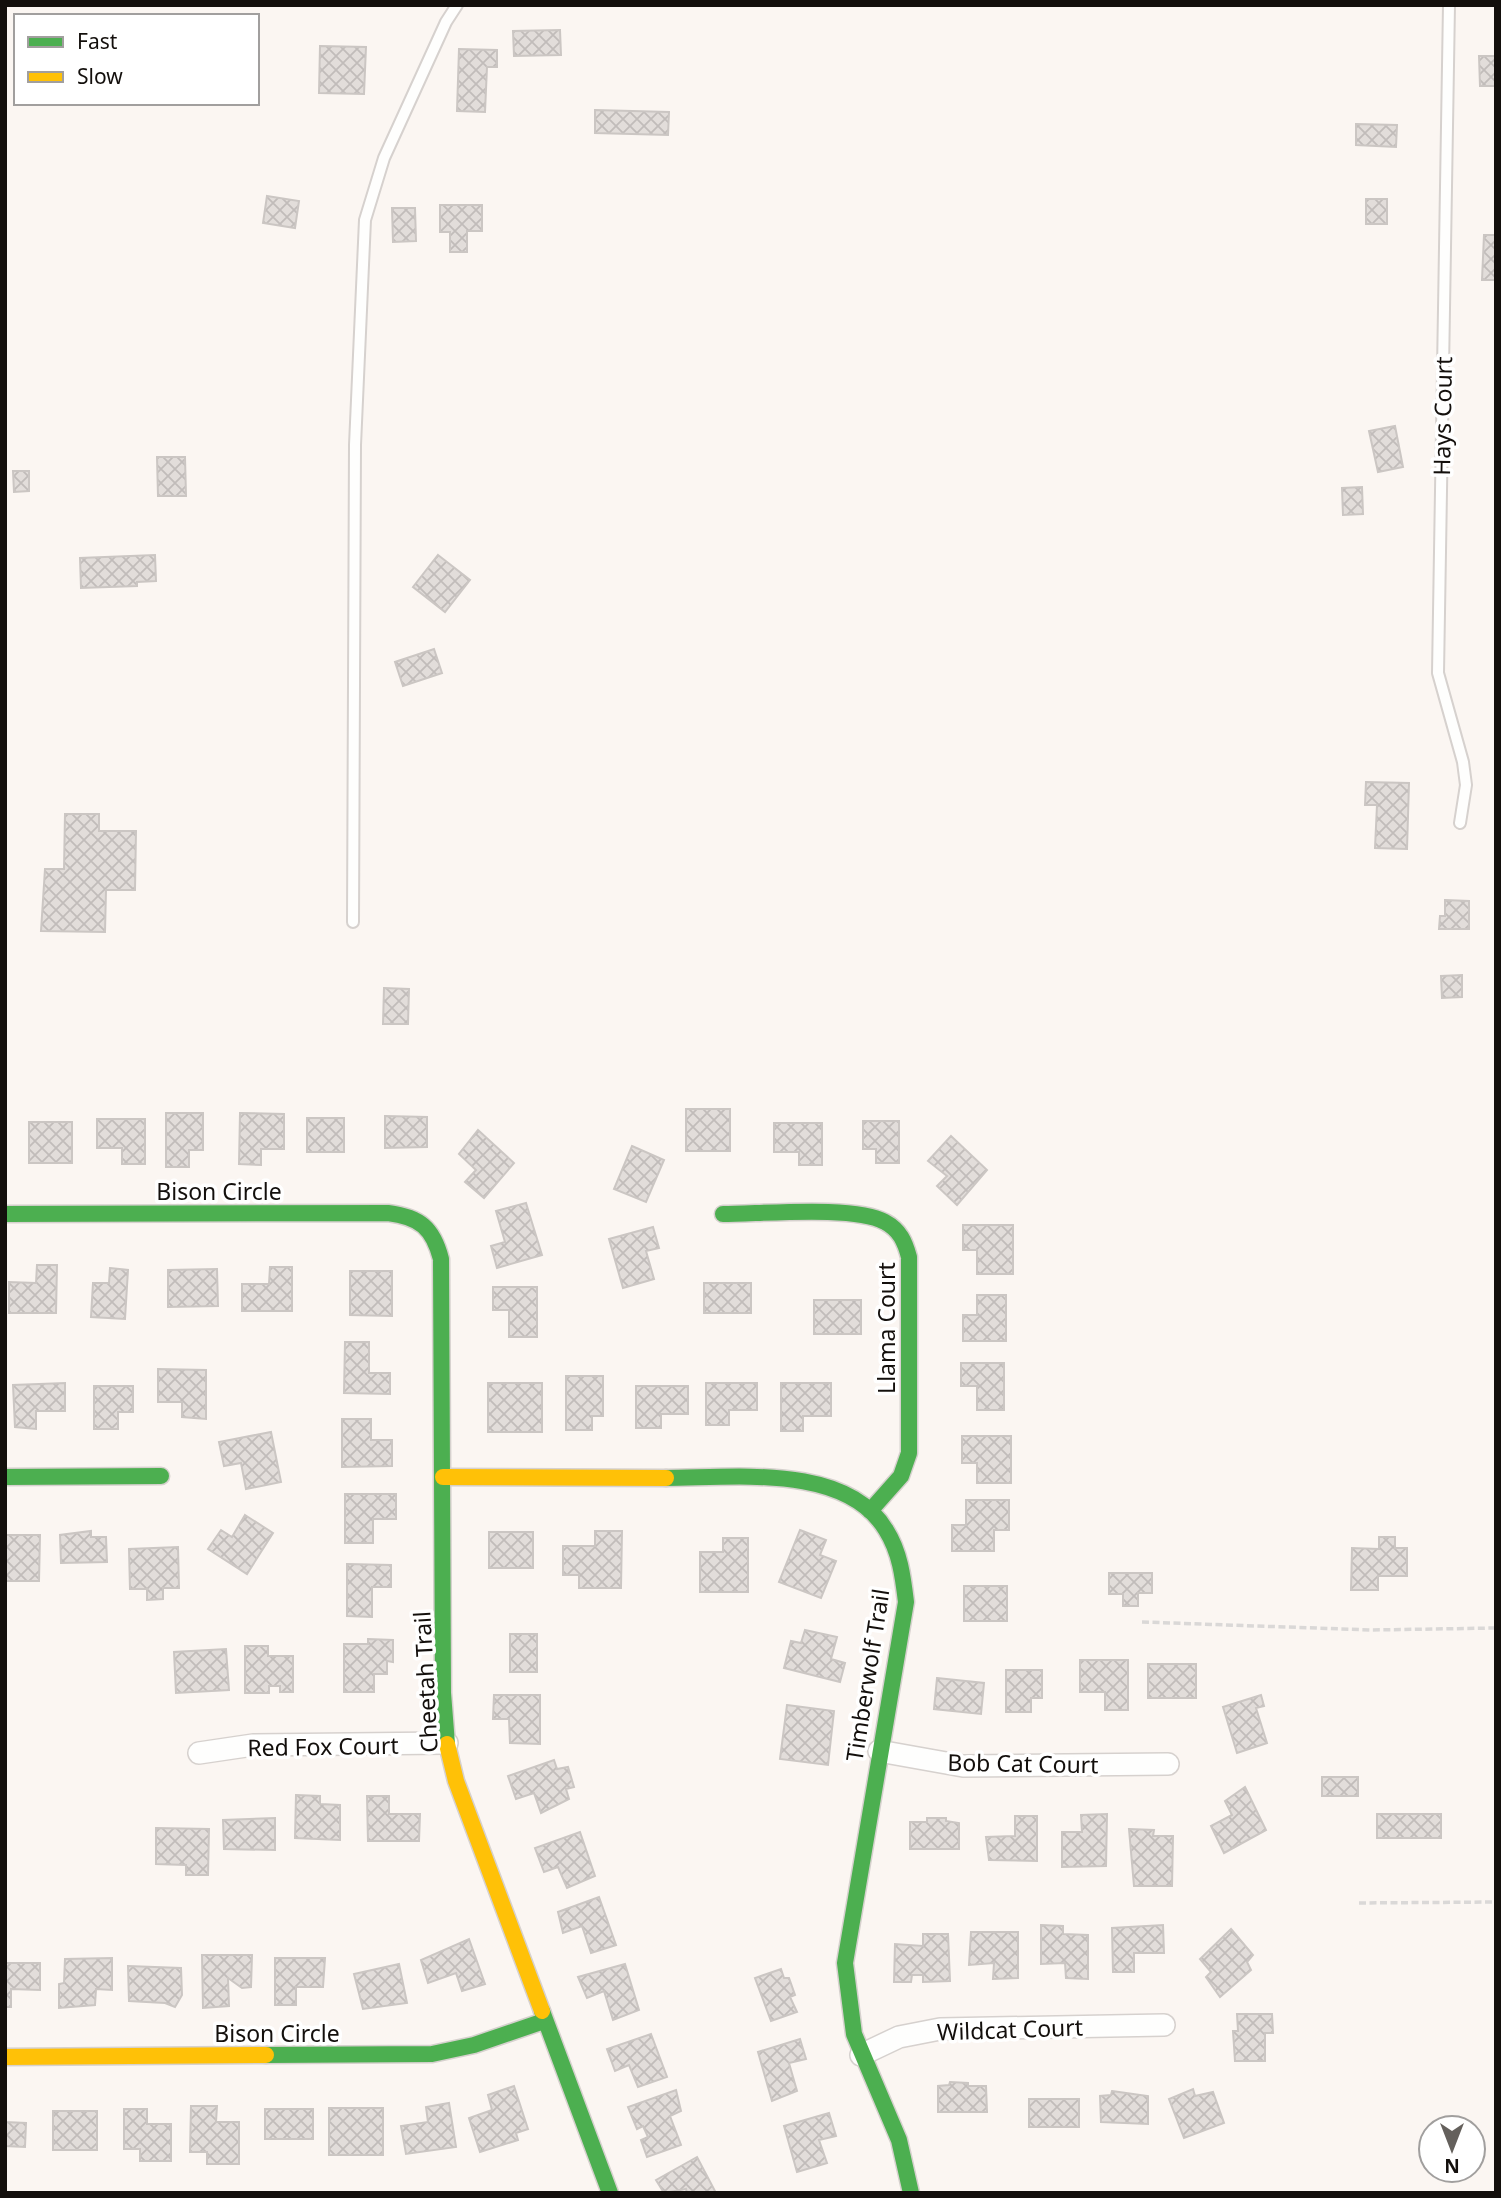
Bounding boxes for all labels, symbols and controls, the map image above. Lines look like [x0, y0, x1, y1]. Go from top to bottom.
legend [14, 14, 259, 105]
text: Fast [77, 27, 118, 55]
text: Slow [77, 62, 123, 90]
street label: Hays Court [1425, 356, 1459, 476]
street label: Bison Circle [156, 1175, 282, 1207]
street label: Llama Court [870, 1262, 902, 1394]
street label: Timberwolf Trail [838, 1587, 896, 1763]
street label: Cheetah Trail [405, 1610, 445, 1754]
street label: Red Fox Court [247, 1729, 399, 1763]
street label: Bob Cat Court [947, 1746, 1099, 1780]
street label: Wildcat Court [936, 2010, 1084, 2048]
street label: Bison Circle [214, 2017, 340, 2049]
north arrow [1417, 2114, 1487, 2184]
text: N [1444, 2153, 1460, 2179]

